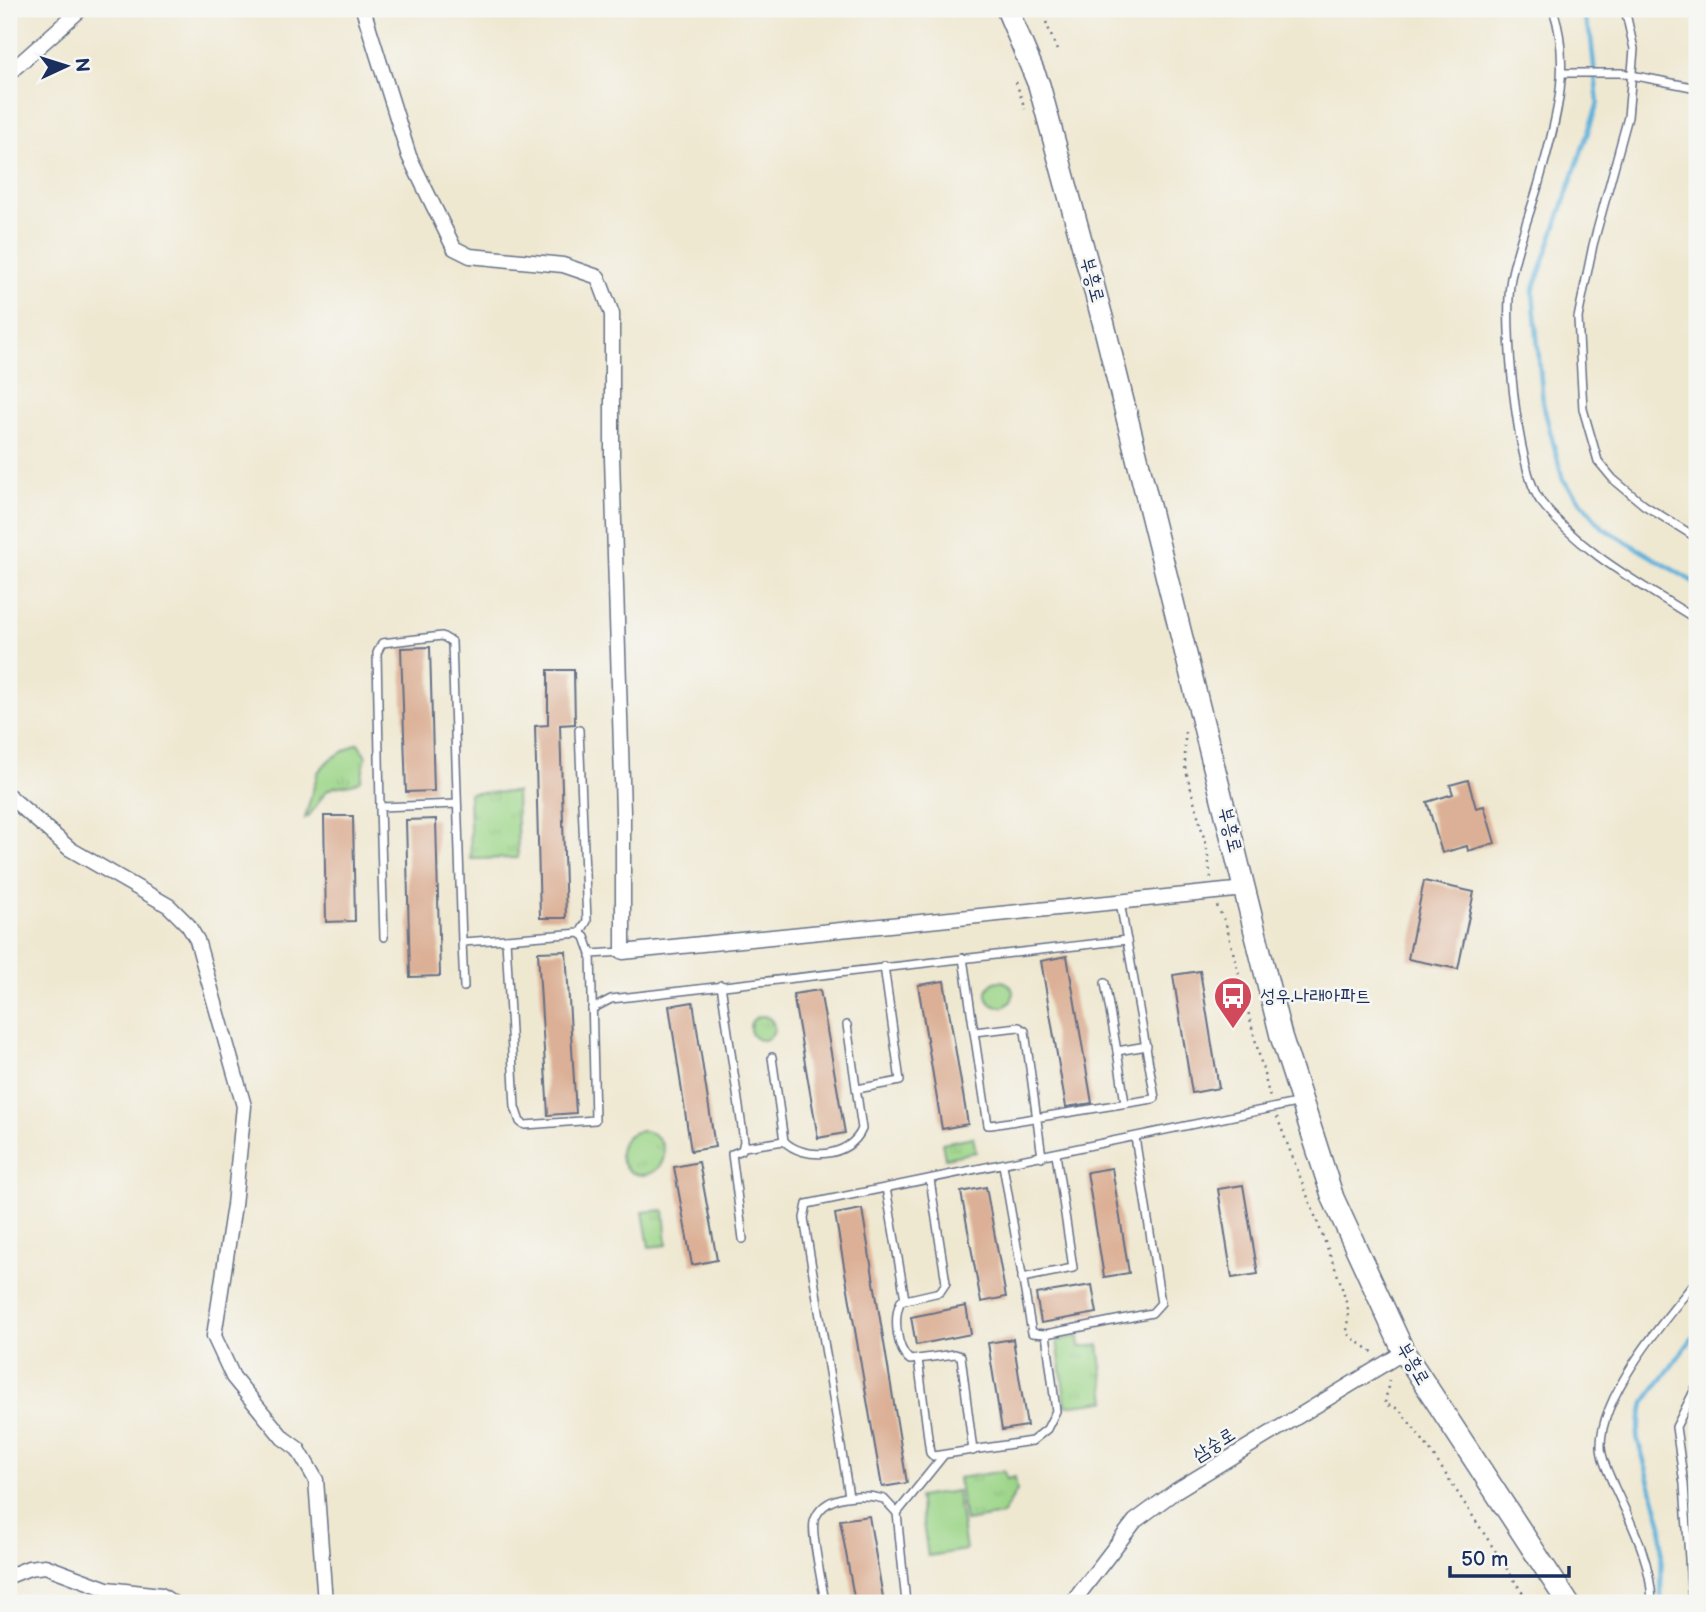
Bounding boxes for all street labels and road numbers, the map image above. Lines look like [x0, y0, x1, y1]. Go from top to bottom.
street label: 부흥로 [1075, 255, 1109, 305]
street label: 부흥로 [1213, 805, 1247, 855]
street label: 부흥로 [1392, 1338, 1434, 1390]
street label: 삼숭로 [1188, 1423, 1240, 1467]

